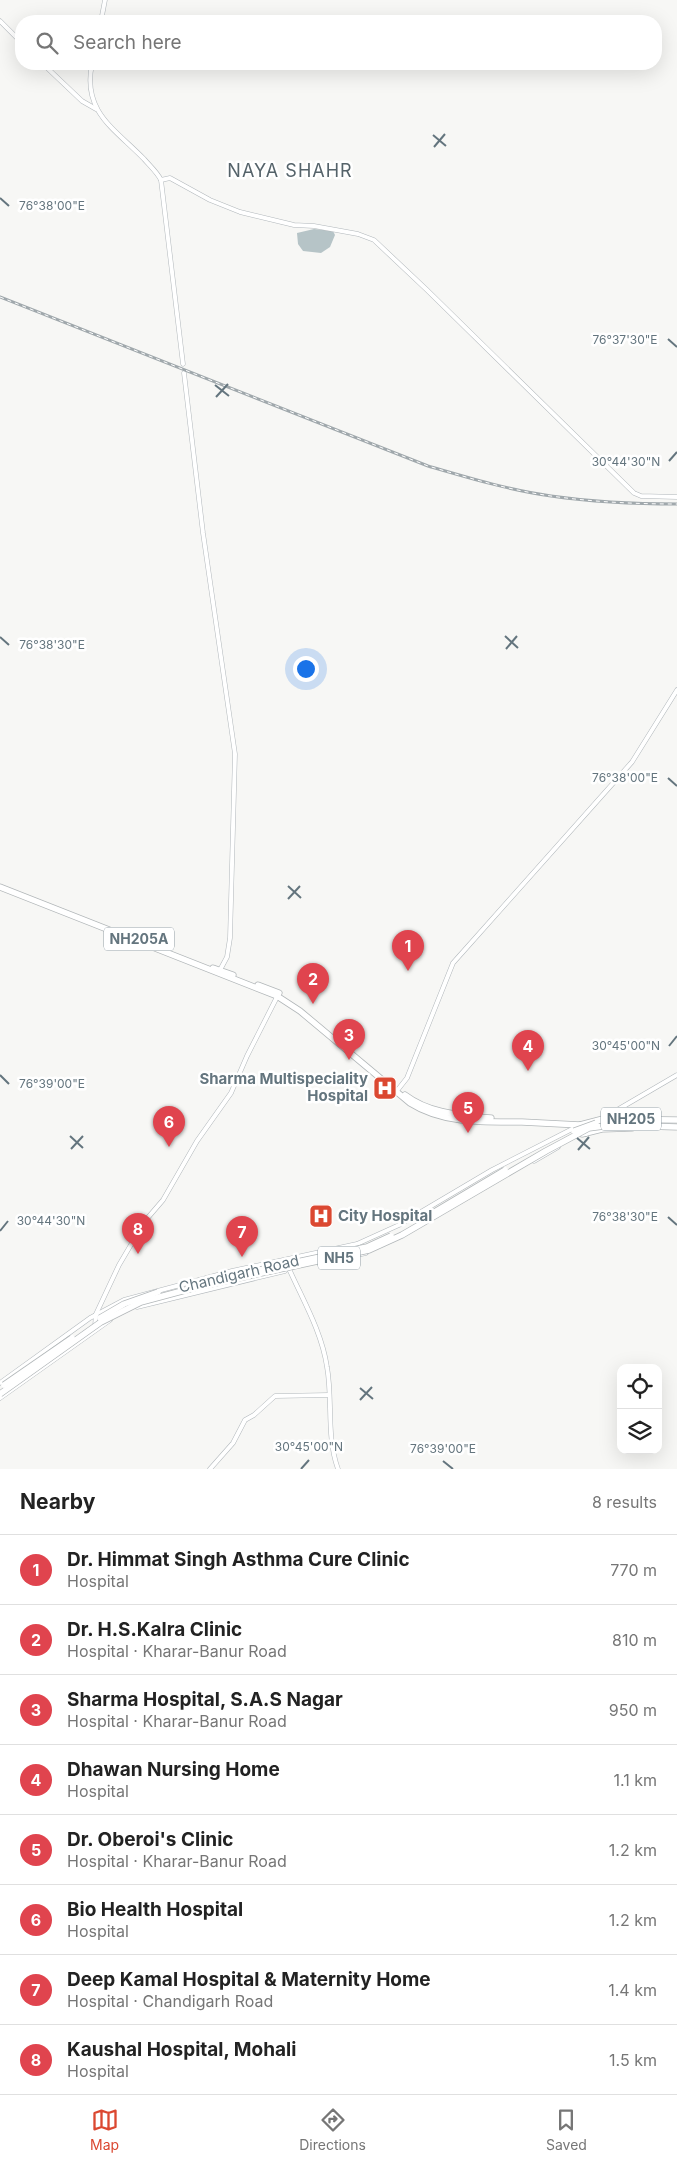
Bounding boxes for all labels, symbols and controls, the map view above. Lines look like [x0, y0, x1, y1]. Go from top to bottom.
search box [15, 15, 662, 70]
icon: search [33, 29, 61, 57]
text: Search here [73, 31, 182, 54]
district label: NAYA SHAHR [227, 160, 353, 181]
text: 76°38'00"E [19, 198, 85, 213]
text: 76°37'30"E [592, 332, 658, 347]
text: 30°44'30"N [592, 454, 660, 469]
text: 76°38'30"E [19, 637, 85, 652]
your location [293, 656, 319, 682]
text: 76°38'00"E [592, 770, 658, 785]
road number: NH205A [104, 928, 174, 951]
pin: 1 [392, 930, 424, 971]
pin: 2 [297, 963, 329, 1004]
pin: 3 [333, 1019, 365, 1060]
pin: 4 [512, 1030, 544, 1071]
text: 30°45'00"N [592, 1038, 660, 1053]
place label: Sharma Multispeciality Hospital [199, 1069, 368, 1105]
hospital icon: Sharma Multispeciality Hospital [372, 1075, 398, 1101]
text: 76°39'00"E [19, 1076, 85, 1091]
pin: 5 [452, 1092, 484, 1133]
pin: 6 [153, 1106, 185, 1147]
road number: NH205 [601, 1108, 661, 1130]
hospital icon: City Hospital [308, 1203, 334, 1229]
place label: City Hospital [338, 1206, 432, 1225]
text: 76°38'30"E [592, 1209, 658, 1224]
text: 30°44'30"N [17, 1213, 85, 1228]
pin: 8 [122, 1213, 154, 1254]
pin: 7 [226, 1216, 258, 1257]
road number: NH5 [318, 1246, 360, 1270]
street label: Chandigarh Road [177, 1250, 301, 1297]
map controls [617, 1364, 662, 1454]
button: locate [617, 1364, 662, 1409]
button: layers [617, 1409, 662, 1454]
text: 30°45'00"N [275, 1439, 343, 1454]
text: 76°39'00"E [410, 1441, 476, 1456]
text: Nearby [20, 1489, 95, 1514]
text: 8 results [592, 1492, 657, 1512]
text: Dr. Himmat Singh Asthma Cure Clinic [67, 1548, 410, 1571]
text: 1 [33, 1560, 39, 1580]
text: 770 m [610, 1560, 657, 1580]
text: Hospital [67, 1571, 129, 1591]
text: Dr. H.S.Kalra Clinic [67, 1618, 242, 1641]
text: 2 [31, 1630, 41, 1650]
text: 810 m [612, 1630, 657, 1650]
text: Hospital · Kharar-Banur Road [67, 1641, 287, 1661]
text: Sharma Hospital, S.A.S Nagar [67, 1688, 343, 1711]
text: 3 [31, 1700, 41, 1720]
text: 950 m [609, 1700, 657, 1720]
text: Hospital · Kharar-Banur Road [67, 1711, 287, 1731]
text: Dhawan Nursing Home [67, 1758, 280, 1781]
text: 4 [31, 1770, 41, 1790]
text: 1.1 km [613, 1770, 657, 1790]
text: Hospital [67, 1781, 129, 1801]
text: Dr. Oberoi's Clinic [67, 1828, 233, 1851]
text: 5 [31, 1840, 41, 1860]
text: 1.2 km [609, 1840, 657, 1860]
text: Hospital · Kharar-Banur Road [67, 1851, 287, 1871]
text: Bio Health Hospital [67, 1898, 243, 1921]
text: 6 [31, 1910, 41, 1930]
text: 1.2 km [609, 1910, 657, 1930]
text: Hospital [67, 1921, 129, 1941]
text: Deep Kamal Hospital & Maternity Home [67, 1968, 431, 1991]
text: 7 [31, 1980, 41, 2000]
text: 1.4 km [608, 1980, 657, 2000]
text: Hospital · Chandigarh Road [67, 1991, 273, 2011]
text: Kaushal Hospital, Mohali [67, 2038, 296, 2061]
text: 8 [31, 2050, 41, 2070]
text: 1.5 km [609, 2050, 657, 2070]
text: Hospital [67, 2061, 129, 2081]
tab: Map [90, 2106, 119, 2153]
tab: Directions [299, 2106, 366, 2153]
tab: Saved [546, 2106, 587, 2153]

